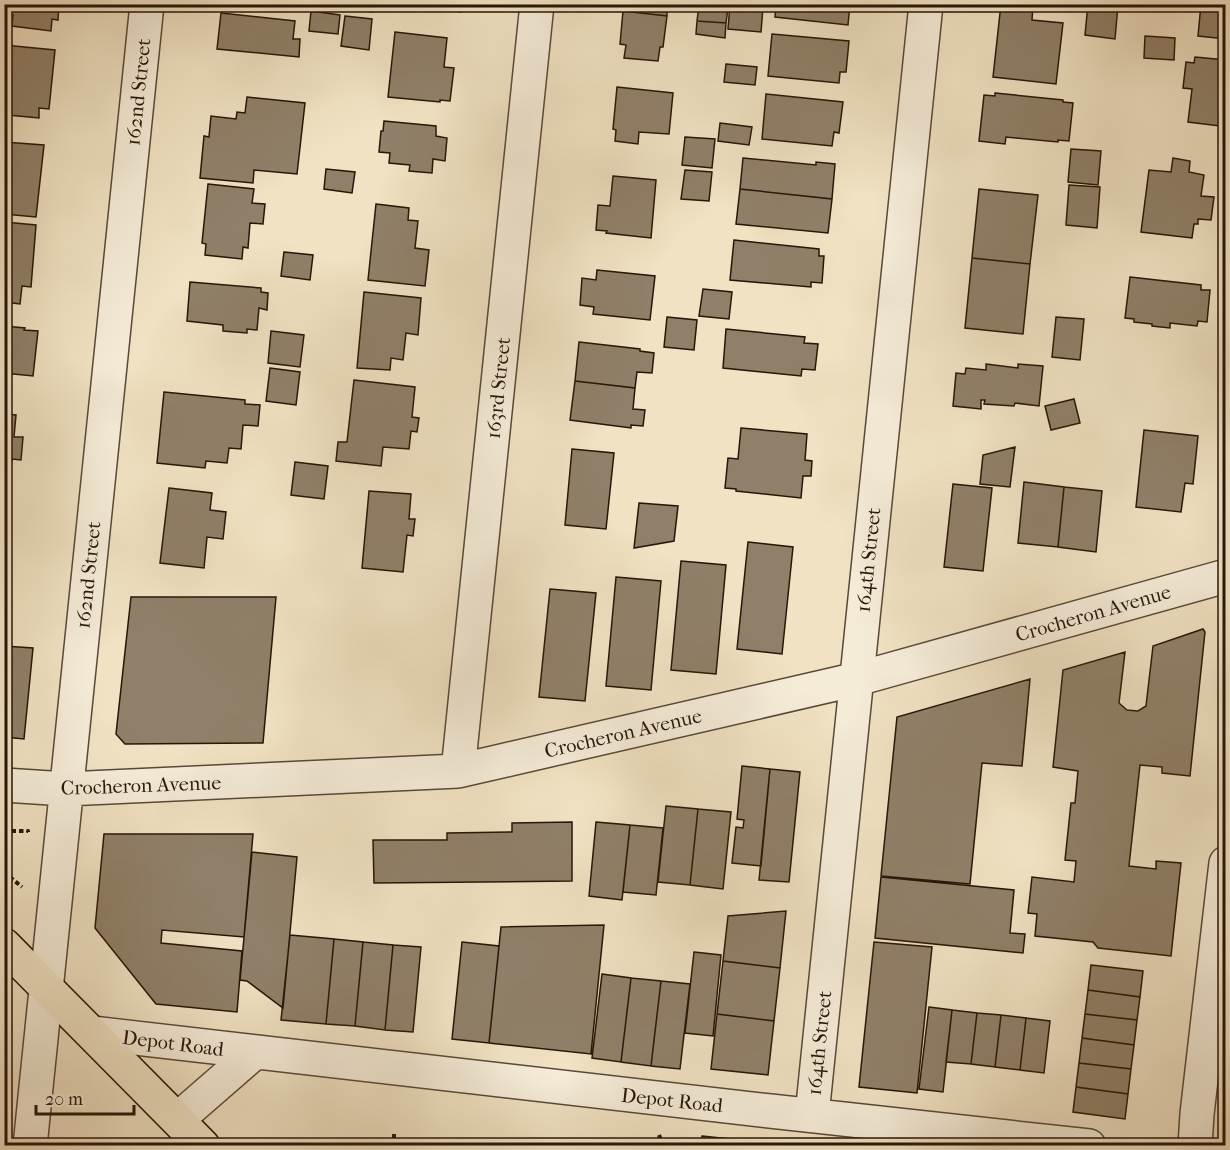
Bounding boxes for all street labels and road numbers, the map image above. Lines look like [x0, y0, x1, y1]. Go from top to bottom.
street label: 162nd Street [121, 37, 156, 147]
street label: 163rd Street [482, 336, 515, 440]
street label: 164th Street [852, 507, 885, 613]
street label: 162nd Street [71, 520, 106, 630]
street label: Crocheron Avenue [1013, 580, 1174, 647]
street label: Crocheron Avenue [542, 704, 704, 763]
street label: Crocheron Avenue [60, 771, 222, 800]
street label: 164th Street [803, 990, 836, 1096]
street label: Depot Road [121, 1026, 226, 1061]
street label: Depot Road [620, 1084, 725, 1117]

